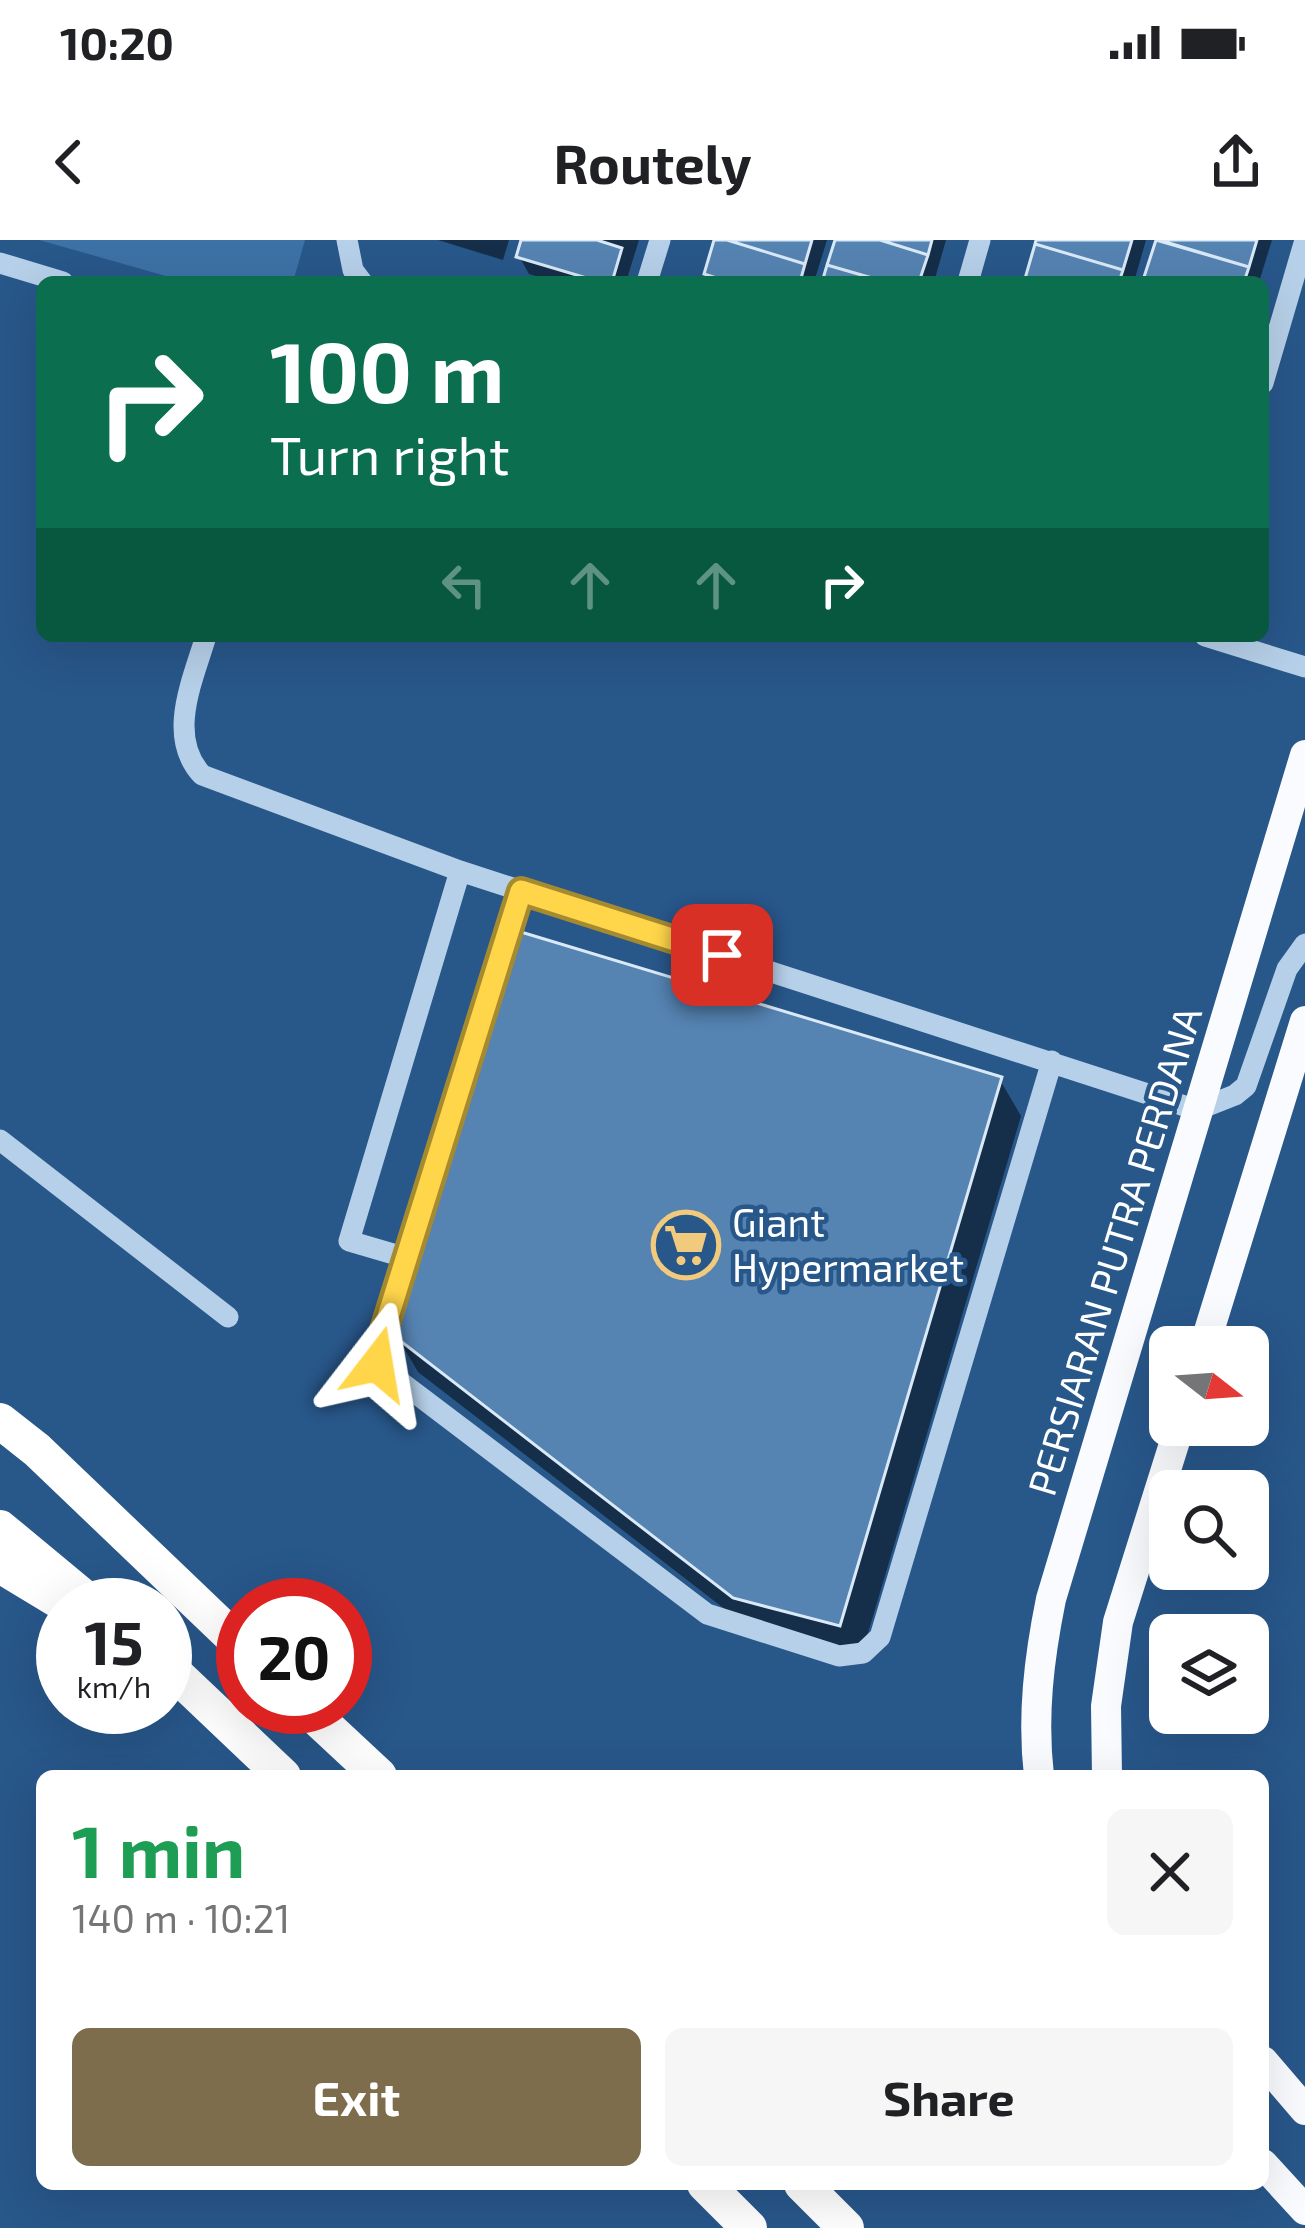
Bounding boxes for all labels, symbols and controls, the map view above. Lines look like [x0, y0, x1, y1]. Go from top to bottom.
text: 10:20 [60, 15, 174, 69]
icon: back [36, 129, 102, 195]
icon: share [1203, 129, 1269, 195]
text: Routely [553, 130, 752, 195]
text: 100 m [270, 319, 504, 420]
icon: right [72, 324, 228, 480]
text: Turn right [270, 421, 510, 486]
icon: left [431, 552, 497, 618]
icon: ahead [557, 552, 623, 618]
icon: ahead [683, 552, 749, 618]
icon: right [809, 552, 875, 618]
pin [671, 904, 773, 1006]
icon: arrive [689, 922, 755, 988]
street label: PERSIARAN PUTRA PERDANA [1017, 1001, 1210, 1500]
place label: Giant Hypermarket [732, 1198, 964, 1290]
supermarket icon: Giant Hypermarket [651, 1210, 721, 1280]
position arrow [314, 1301, 440, 1427]
north arrow [1149, 1326, 1269, 1446]
map controls [1149, 1326, 1269, 1734]
button: search [1149, 1470, 1269, 1590]
speed limit sign: 20 [216, 1578, 372, 1734]
text: 15 [84, 1605, 144, 1677]
button: layers [1149, 1614, 1269, 1734]
text: km/h [77, 1668, 151, 1704]
text: 1 min [72, 1806, 245, 1892]
button: close [1107, 1809, 1233, 1935]
text: 140 m · 10:21 [72, 1894, 290, 1941]
button: Exit [72, 2028, 641, 2166]
button: Share [665, 2028, 1233, 2166]

